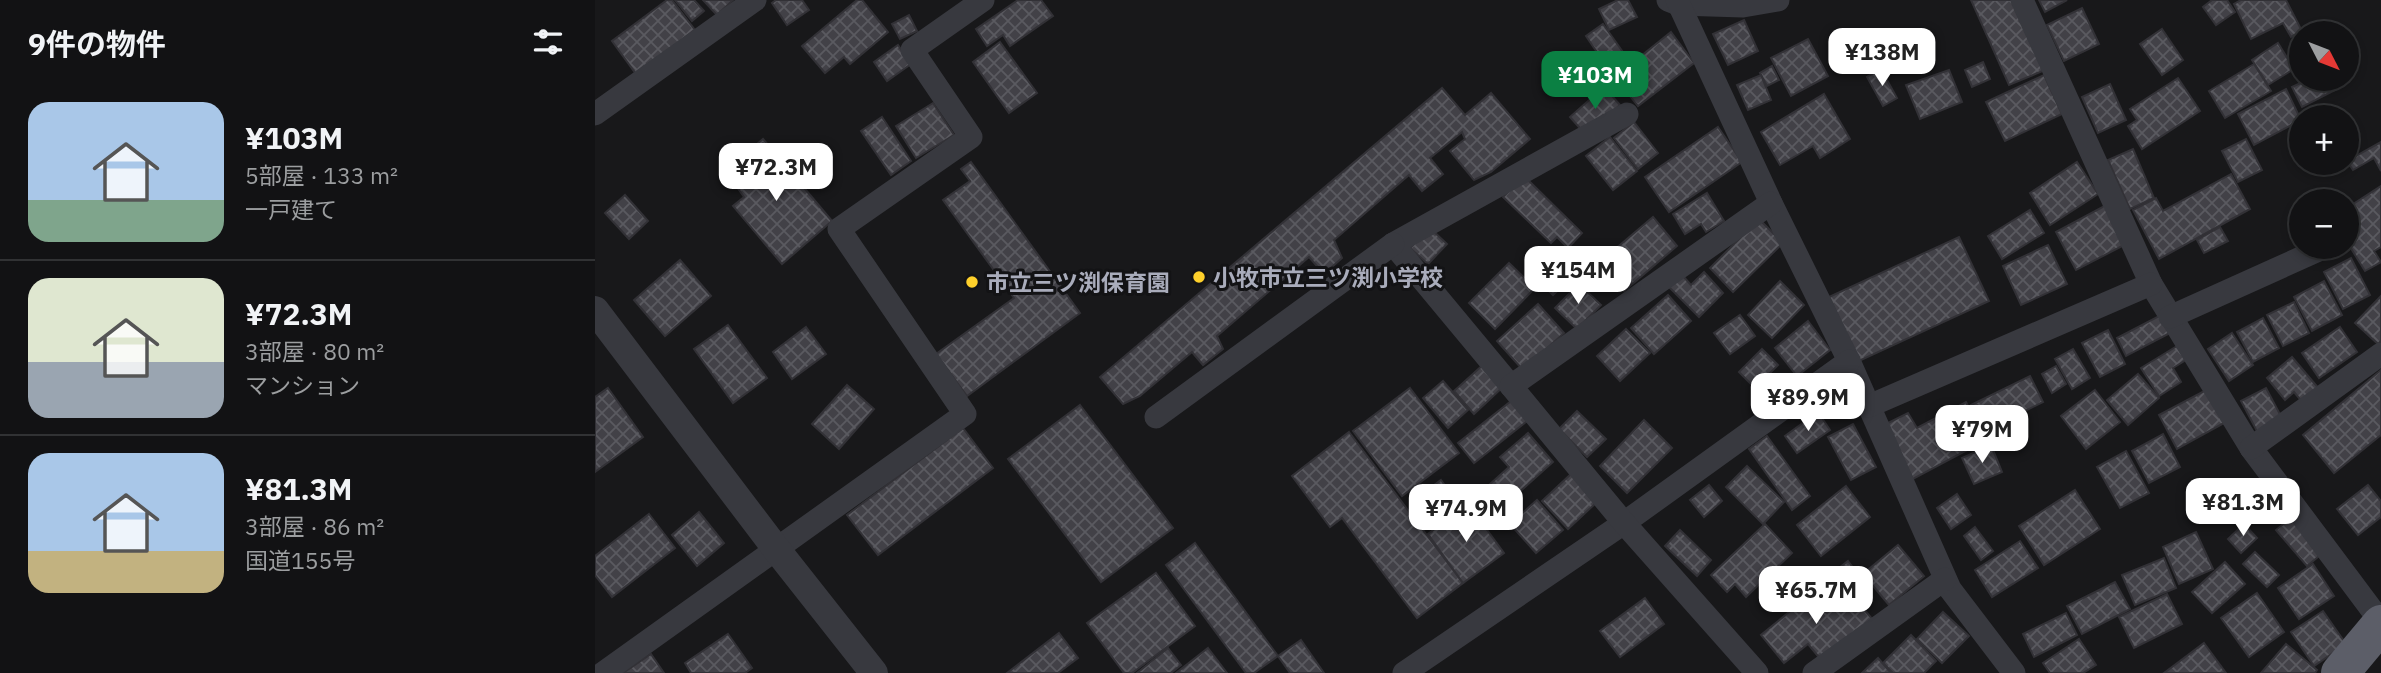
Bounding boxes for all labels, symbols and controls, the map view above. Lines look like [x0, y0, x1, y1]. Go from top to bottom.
north arrow [2289, 21, 2359, 91]
map controls [2289, 21, 2359, 259]
icon: filters [529, 23, 567, 61]
text: 9件の物件 [28, 24, 166, 63]
pin: ¥138M [1833, 28, 1931, 88]
text: ¥138M [1844, 36, 1920, 66]
pin: ¥103M [1546, 52, 1644, 111]
text: ¥103M [1557, 59, 1633, 89]
button: + [2289, 105, 2359, 175]
text: ¥103M [245, 118, 343, 157]
icon: home [84, 130, 168, 214]
pin: ¥72.3M [719, 144, 833, 203]
text: ¥72.3M [735, 151, 817, 181]
text: 5部屋 · 133 m² [245, 160, 398, 190]
button: − [2289, 189, 2359, 259]
text: 一戸建て [245, 194, 337, 224]
pin: ¥154M [1529, 246, 1627, 306]
text: ¥154M [1540, 254, 1616, 284]
place label: 小牧市立三ツ渕小学校 [1213, 262, 1443, 292]
place label: 市立三ツ渕保育園 [986, 267, 1170, 297]
marker: 小牧市立三ツ渕小学校 [1191, 269, 1207, 285]
marker: 市立三ツ渕保育園 [964, 274, 980, 290]
text: ¥72.3M [245, 294, 352, 333]
icon: home [84, 306, 168, 390]
text: 3部屋 · 80 m² [245, 336, 384, 366]
text: マンション [245, 370, 360, 400]
pin: ¥89.9M [1751, 374, 1865, 433]
text: ¥89.9M [1767, 381, 1849, 411]
pin: ¥79M [1941, 406, 2023, 465]
text: ¥79M [1951, 413, 2013, 443]
text: ¥81.3M [245, 469, 352, 508]
pin: ¥81.3M [2186, 478, 2300, 538]
icon: home [84, 481, 168, 565]
pin: ¥74.9M [1409, 484, 1523, 544]
text: ¥81.3M [2202, 486, 2284, 516]
text: ¥74.9M [1425, 492, 1507, 522]
text: 3部屋 · 86 m² [245, 511, 384, 541]
text: 国道155号 [245, 545, 355, 575]
pin: ¥65.7M [1759, 566, 1873, 626]
text: ¥65.7M [1775, 574, 1857, 604]

